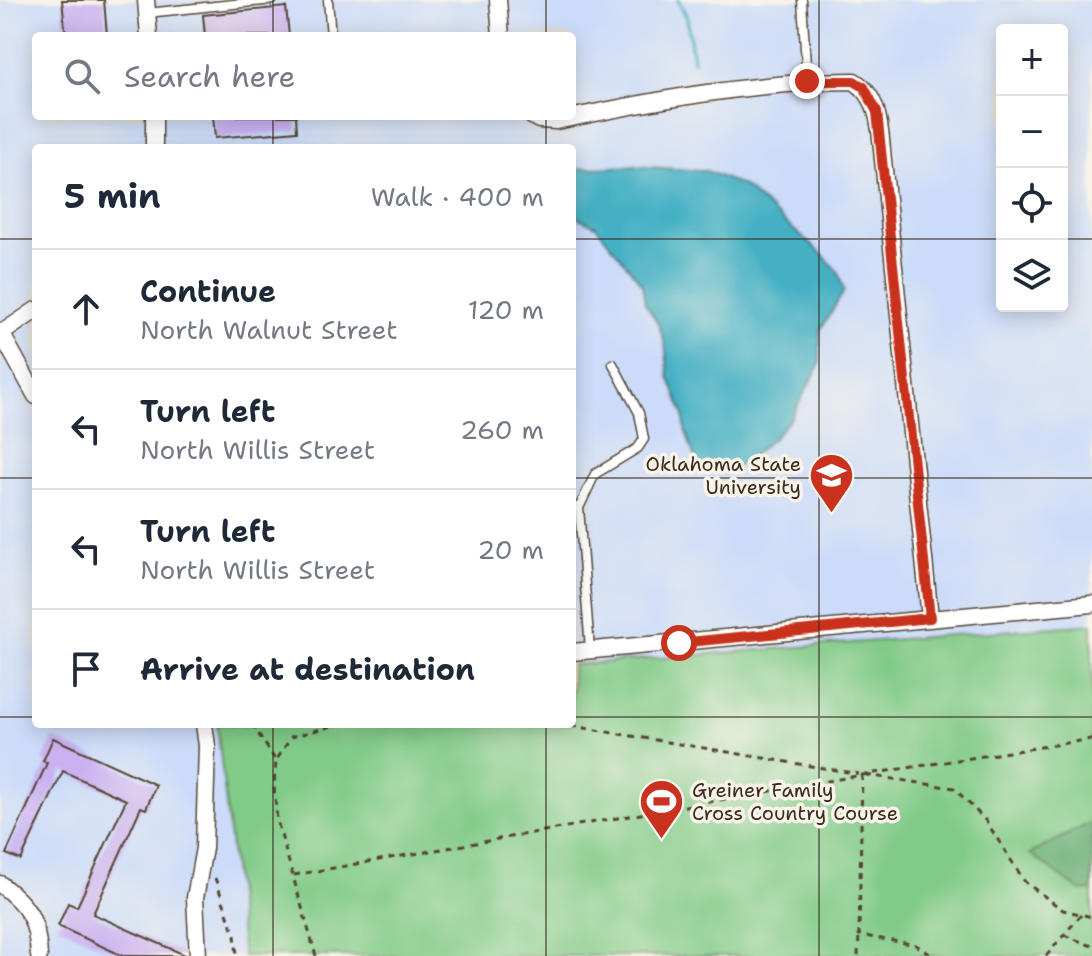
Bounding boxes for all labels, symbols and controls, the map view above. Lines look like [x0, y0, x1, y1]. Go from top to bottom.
map controls [996, 24, 1068, 312]
button: + [996, 24, 1068, 96]
search box [32, 32, 576, 120]
icon: search [60, 54, 104, 98]
text: Search here [124, 56, 295, 97]
route end [789, 63, 825, 99]
button: − [996, 96, 1068, 168]
button: locate [996, 168, 1068, 240]
text: 5 min [64, 173, 161, 219]
text: Walk · 400 m [371, 179, 544, 214]
button: layers [996, 240, 1068, 312]
text: Continue [140, 271, 276, 312]
icon: ahead [64, 287, 108, 331]
text: 120 m [468, 292, 544, 327]
text: North Walnut Street [140, 312, 398, 347]
text: Turn left [140, 391, 275, 432]
icon: left [64, 407, 108, 451]
text: 260 m [460, 412, 544, 447]
text: North Willis Street [140, 432, 375, 467]
place label: Oklahoma State University [646, 451, 801, 500]
school or university icon: Oklahoma State University [808, 452, 856, 515]
text: Turn left [140, 511, 275, 552]
icon: left [64, 527, 108, 571]
text: 20 m [477, 532, 544, 567]
text: North Willis Street [140, 552, 375, 587]
route start [661, 625, 697, 661]
icon: arrive [64, 647, 108, 691]
text: Arrive at destination [140, 649, 475, 690]
sports icon: Greiner Family Cross Country Course [637, 777, 685, 840]
place label: Greiner Family Cross Country Course [692, 777, 898, 826]

